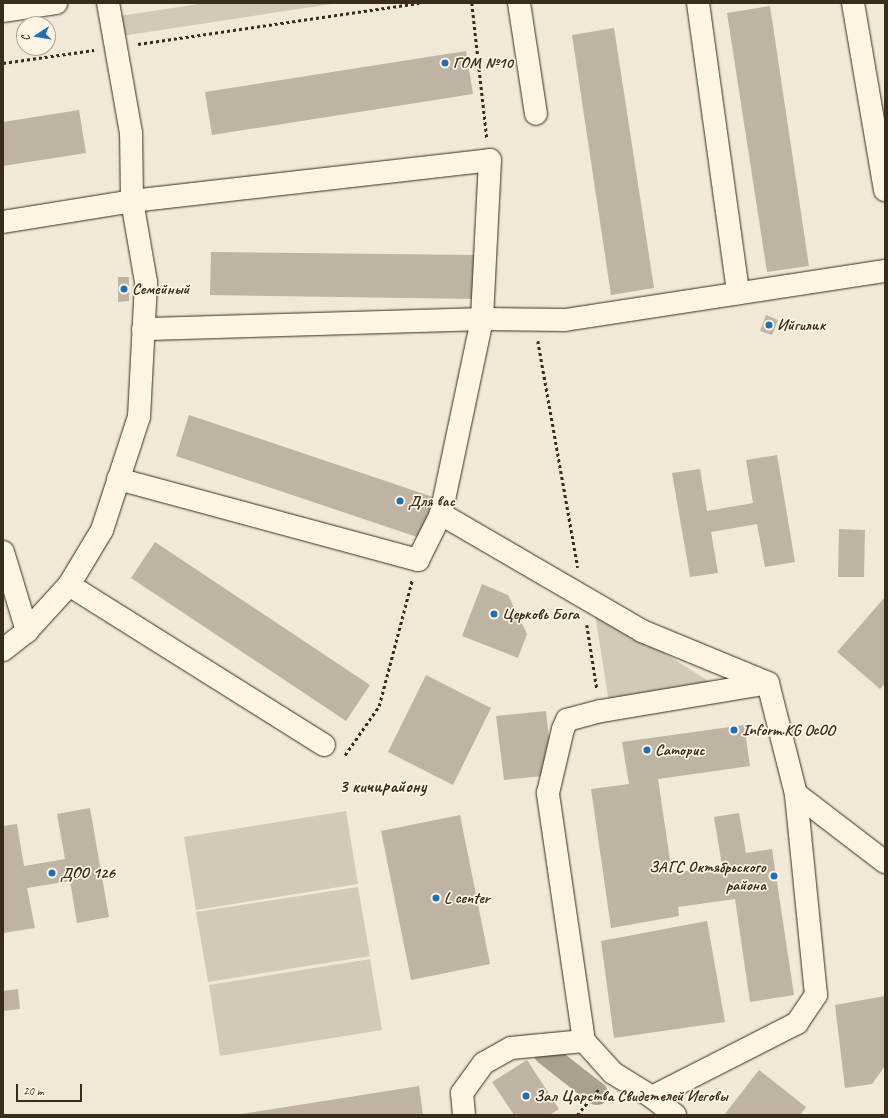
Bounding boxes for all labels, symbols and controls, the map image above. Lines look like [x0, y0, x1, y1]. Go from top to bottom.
north arrow [16, 16, 56, 56]
text: С [18, 34, 33, 42]
place label: ГОМ №10 [453, 53, 513, 73]
marker: ГОМ №10 [440, 58, 450, 68]
place label: Семейный [132, 279, 189, 299]
marker: Семейный [119, 284, 129, 294]
place label: Ийгилик [777, 315, 825, 335]
marker: Ийгилик [764, 320, 774, 330]
place label: Для вас [408, 491, 455, 511]
marker: Для вас [395, 496, 405, 506]
place label: Церковь Бога [502, 604, 578, 624]
marker: Церковь Бога [489, 609, 499, 619]
place label: Inform.KG OcOO [742, 720, 835, 740]
marker: Inform.KG OcOO [729, 725, 739, 735]
place label: Саторис [655, 740, 704, 760]
marker: Саторис [642, 745, 652, 755]
district label: 3 кичирайону [339, 775, 427, 797]
place label: ЗАГС Октябрьского района [650, 857, 766, 895]
place label: ДОО 126 [60, 863, 115, 883]
marker: ДОО 126 [47, 868, 57, 878]
marker: ЗАГС Октябрьского района [769, 871, 779, 881]
place label: L center [444, 888, 490, 908]
marker: L center [431, 893, 441, 903]
scale bar [18, 1076, 84, 1102]
text: 20 m [23, 1083, 43, 1099]
place label: Зал Царства Свидетелей Иеговы [534, 1086, 726, 1106]
marker: Зал Царства Свидетелей Иеговы [521, 1091, 531, 1101]

